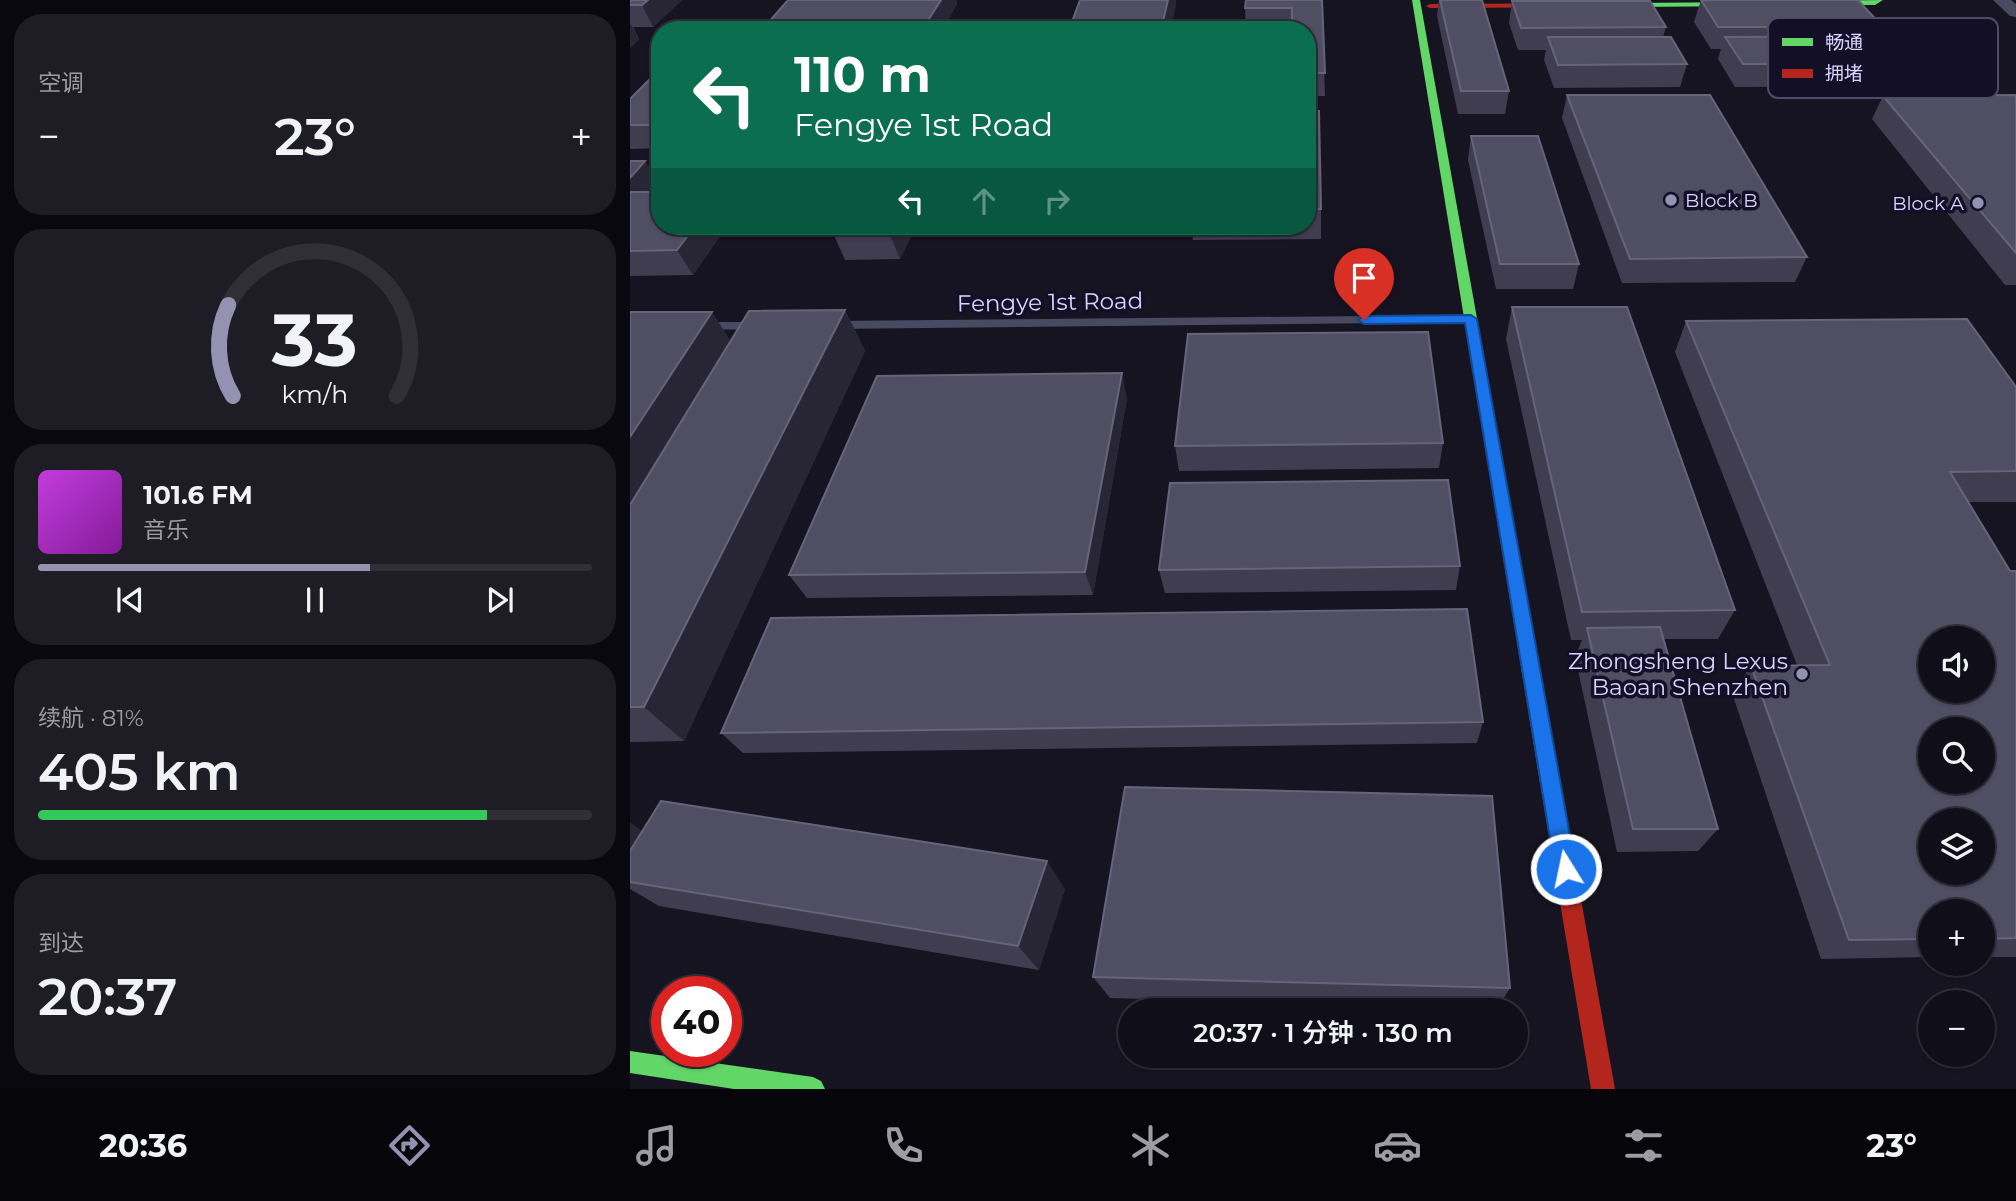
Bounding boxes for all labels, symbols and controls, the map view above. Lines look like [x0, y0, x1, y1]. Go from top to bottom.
legend [1768, 18, 1998, 98]
text: 畅通 [1825, 31, 1863, 54]
text: 110 m [794, 45, 931, 104]
icon: left [679, 49, 770, 140]
text: 拥堵 [1825, 62, 1863, 85]
text: 空调 [38, 69, 84, 97]
text: 23° [274, 105, 356, 168]
text: Fengye 1st Road [794, 105, 1053, 144]
text: − [38, 113, 60, 160]
text: + [570, 113, 592, 160]
icon: left [892, 182, 930, 220]
icon: ahead [965, 182, 1003, 220]
icon: right [1038, 182, 1076, 220]
place label: Block B [1685, 189, 1758, 212]
marker: Block B [1663, 192, 1679, 208]
place label: Block A [1892, 192, 1964, 215]
marker: Block A [1970, 195, 1986, 211]
pin [1334, 248, 1394, 320]
icon: arrive [1345, 259, 1383, 297]
street label: Fengye 1st Road [957, 286, 1143, 318]
text: 33 [271, 296, 358, 384]
text: km/h [282, 378, 348, 408]
text: 101.6 FM [143, 479, 253, 511]
text: 音乐 [143, 516, 189, 544]
icon: previous [111, 581, 149, 619]
icon: pause [296, 581, 334, 619]
icon: next [481, 581, 519, 619]
map controls [1918, 626, 1995, 1067]
button: sound [1918, 626, 1995, 703]
place label: Zhongsheng Lexus Baoan Shenzhen [1568, 647, 1788, 701]
marker: Zhongsheng Lexus Baoan Shenzhen [1794, 666, 1810, 682]
text: 续航 · 81% [38, 704, 144, 732]
button: search [1918, 717, 1995, 794]
text: 405 km [38, 740, 241, 803]
button: layers [1918, 808, 1995, 885]
position arrow [1529, 832, 1603, 906]
button: + [1918, 899, 1995, 976]
text: 到达 [38, 929, 84, 957]
text: 20:37 [38, 965, 177, 1028]
speed limit sign: 40 [651, 976, 742, 1067]
button: − [1918, 990, 1995, 1067]
text: 20:37 · 1 分钟 · 130 m [1193, 1017, 1453, 1049]
icon: directions [385, 1121, 434, 1170]
icon: music [632, 1121, 681, 1170]
icon: phone [879, 1121, 928, 1170]
icon: climate [1126, 1121, 1175, 1170]
icon: car [1373, 1121, 1422, 1170]
icon: filters [1619, 1121, 1668, 1170]
text: 20:36 [99, 1126, 187, 1165]
text: 23° [1866, 1126, 1917, 1165]

